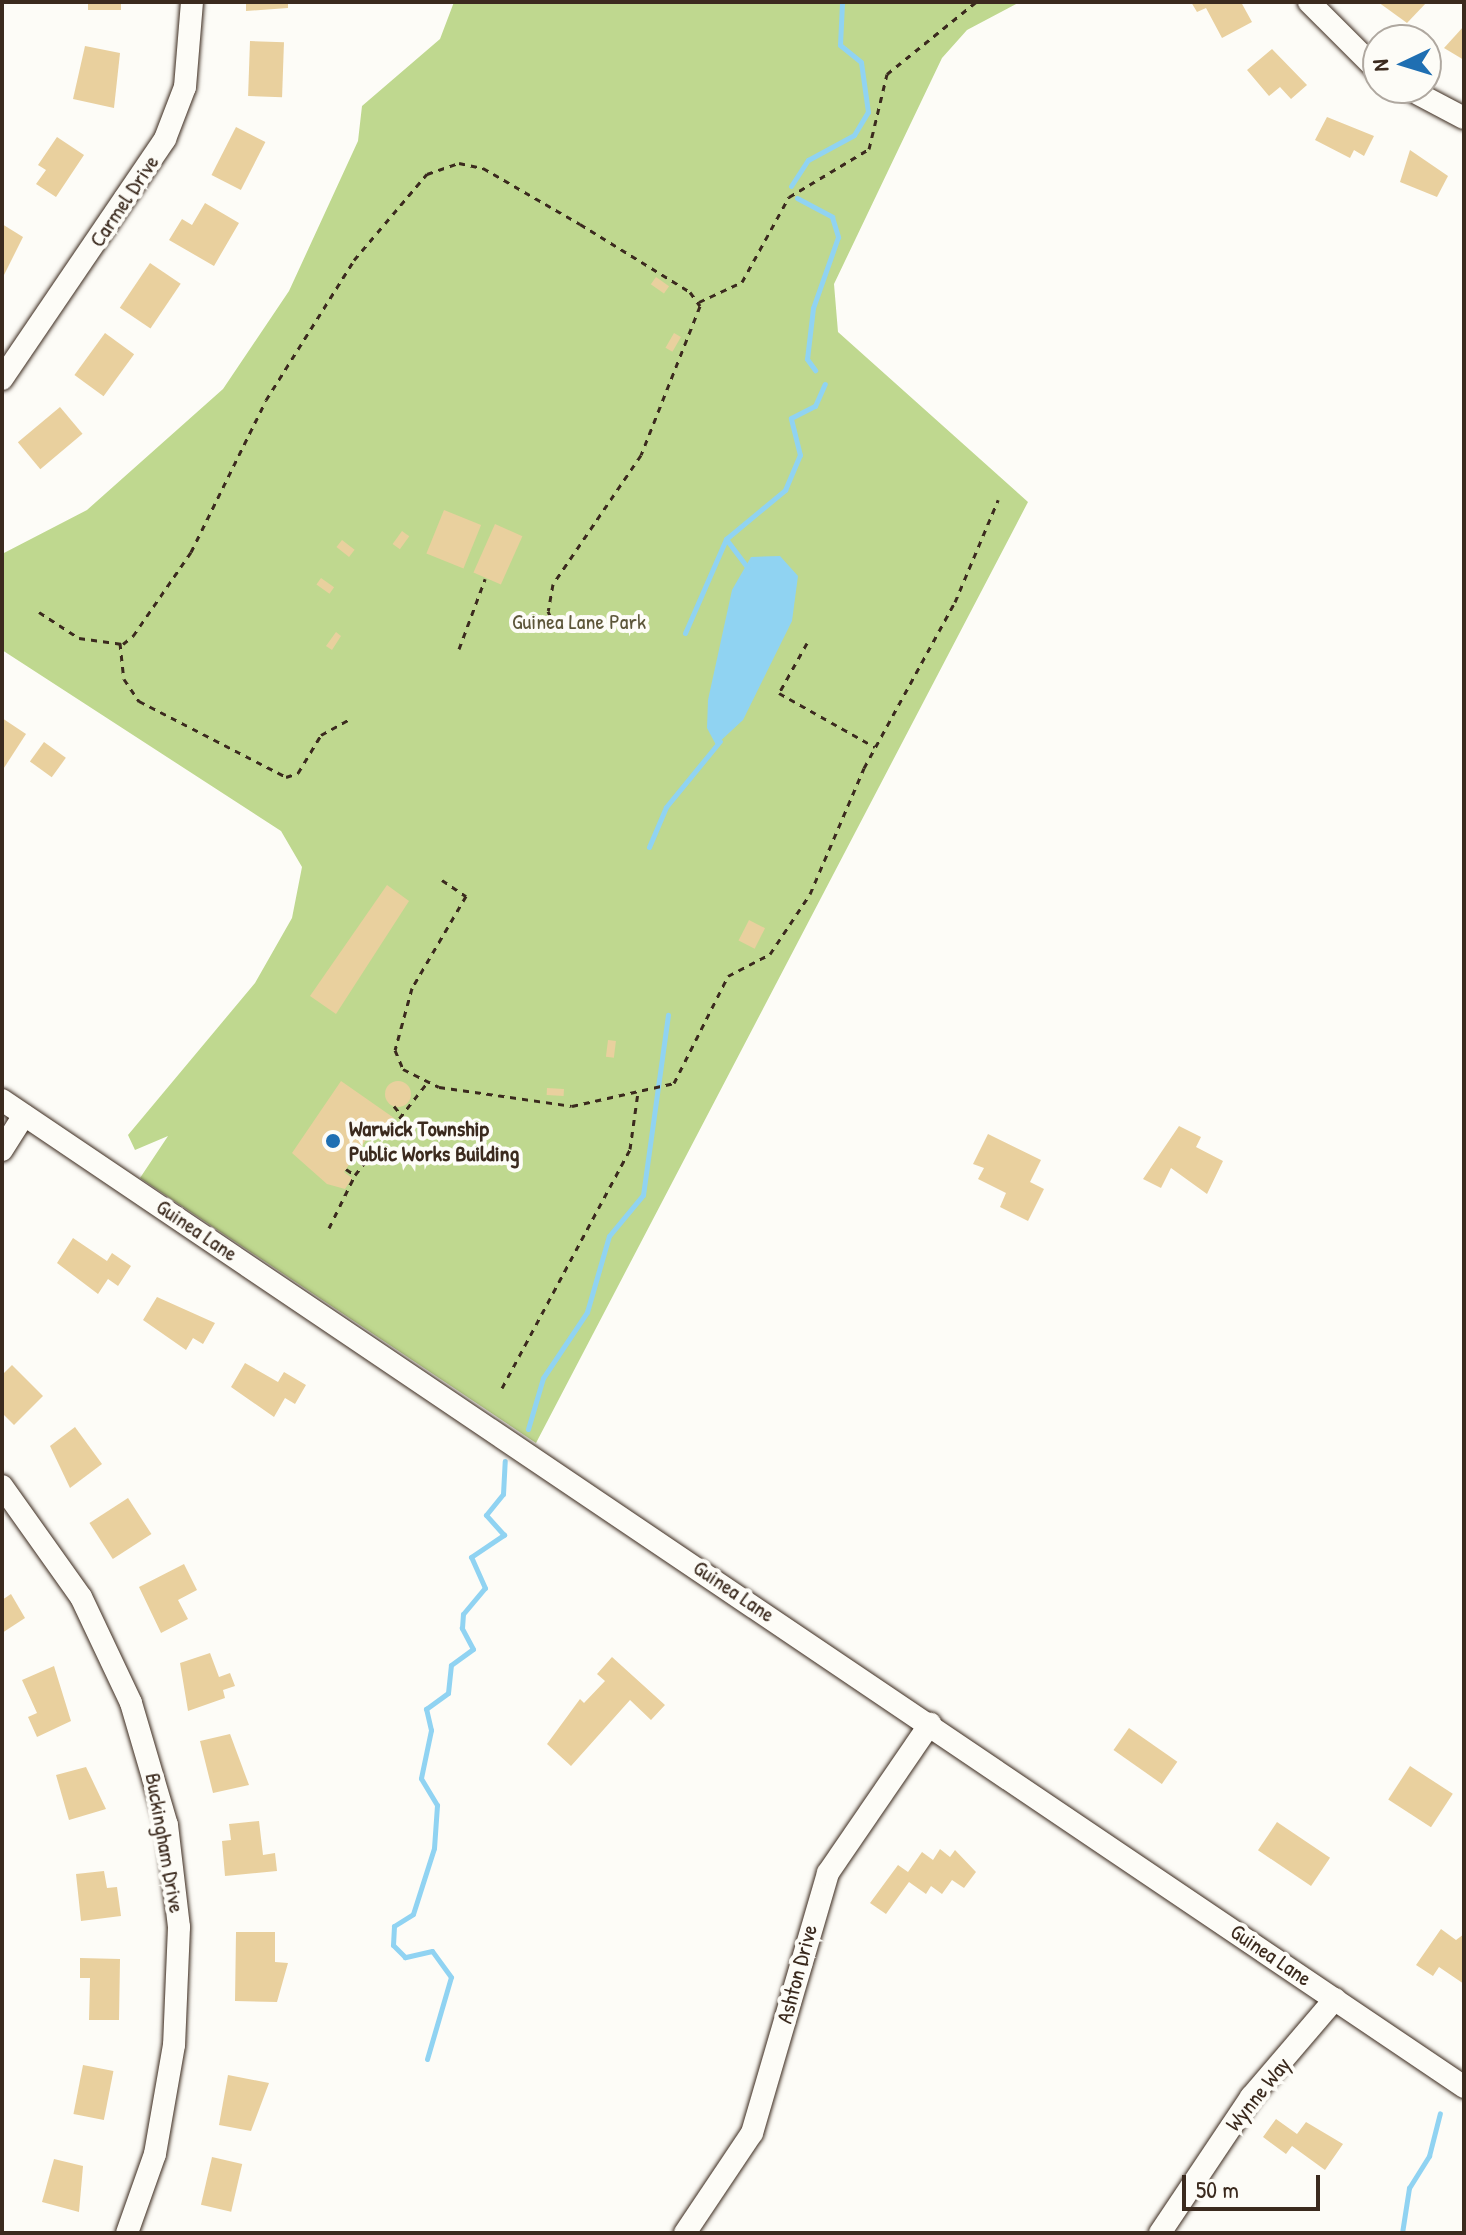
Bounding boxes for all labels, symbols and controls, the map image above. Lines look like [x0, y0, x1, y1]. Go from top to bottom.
north arrow [1362, 24, 1442, 104]
text: N [1365, 59, 1395, 72]
street label: Carmel Drive [84, 150, 164, 252]
park label: Guinea Lane Park [512, 609, 646, 635]
place label: Warwick Township Public Works Building [349, 1115, 519, 1166]
marker: Warwick Township Public Works Building [324, 1132, 342, 1150]
street label: Guinea Lane [151, 1193, 243, 1267]
street label: Guinea Lane [688, 1554, 780, 1628]
street label: Buckingham Drive [140, 1771, 190, 1915]
street label: Guinea Lane [1225, 1918, 1317, 1992]
street label: Ashton Drive [771, 1922, 823, 2026]
street label: Wynne Way [1220, 2051, 1296, 2137]
scale bar [1186, 2159, 1324, 2209]
text: 50 m [1196, 2173, 1239, 2205]

